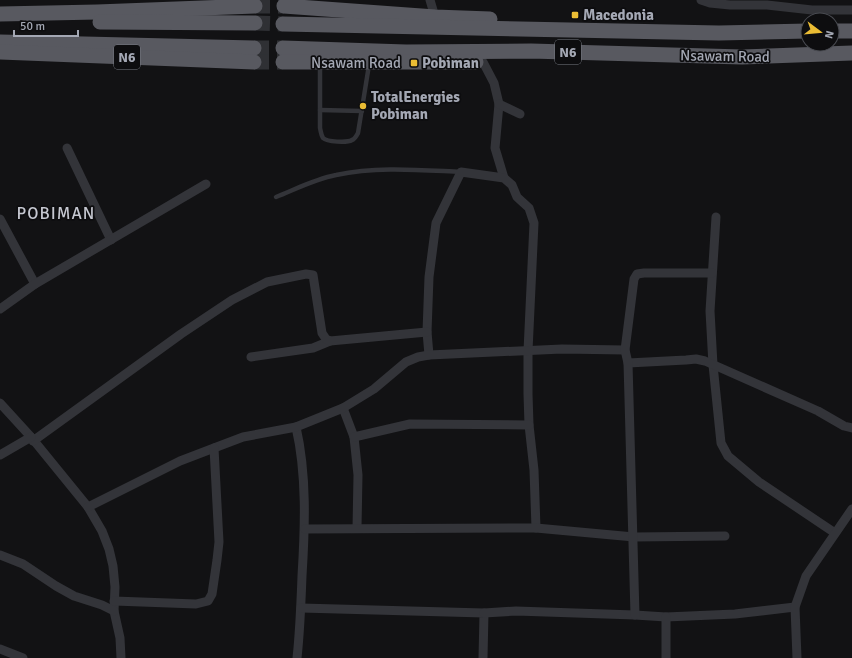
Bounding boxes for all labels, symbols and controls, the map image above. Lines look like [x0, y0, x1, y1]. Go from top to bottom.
place label: Macedonia [583, 6, 654, 24]
marker: Macedonia [570, 10, 580, 20]
scale bar [14, 12, 78, 38]
north arrow [800, 12, 840, 52]
text: 50 m [20, 19, 45, 34]
text: N [822, 29, 836, 40]
road number: N6 [555, 40, 581, 64]
road number: N6 [114, 45, 140, 69]
street label: Nsawam Road [680, 46, 770, 66]
street label: Nsawam Road [311, 54, 401, 72]
place label: Pobiman [422, 54, 479, 72]
marker: Pobiman [409, 58, 419, 68]
place label: TotalEnergies Pobiman [371, 88, 460, 123]
marker: TotalEnergies Pobiman [358, 101, 368, 111]
district label: POBIMAN [17, 203, 95, 224]

